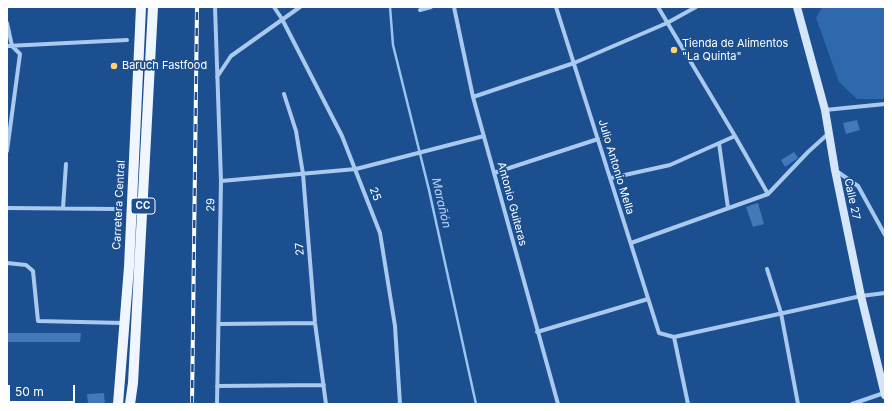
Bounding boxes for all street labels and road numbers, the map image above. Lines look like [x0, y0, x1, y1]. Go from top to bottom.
street label: Julio Antonio Mella [595, 118, 637, 216]
street label: Carretera Central [110, 160, 128, 250]
street label: Antonio Guiteras [494, 161, 530, 247]
street label: Calle 27 [841, 177, 863, 221]
street label: 25 [367, 185, 383, 203]
road number: CC [131, 198, 155, 214]
street label: 29 [204, 198, 218, 212]
street label: 27 [293, 242, 307, 256]

